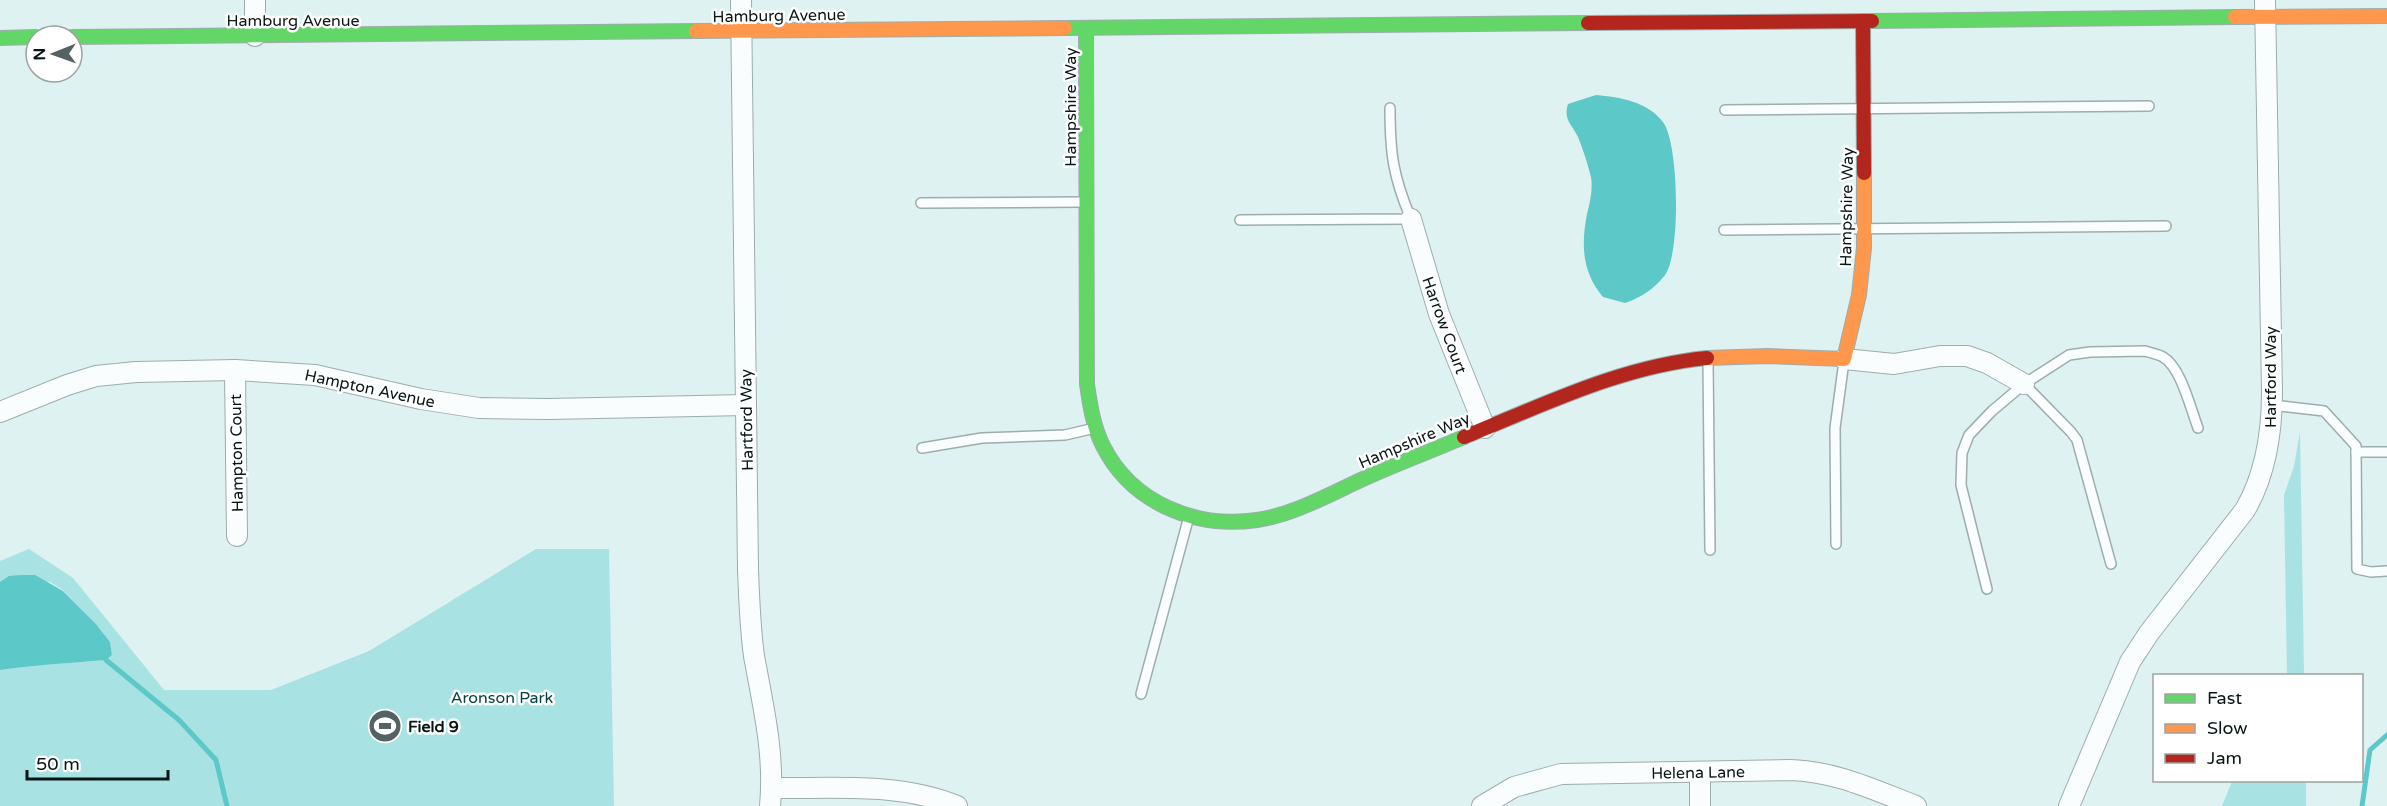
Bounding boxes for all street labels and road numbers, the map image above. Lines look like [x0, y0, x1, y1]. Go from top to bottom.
street label: Hamburg Avenue [712, 5, 846, 27]
street label: Hamburg Avenue [226, 11, 360, 31]
street label: Hampshire Way [1061, 47, 1081, 167]
street label: Hampshire Way [1836, 147, 1858, 267]
street label: Harrow Court [1417, 274, 1471, 377]
street label: Hartford Way [2261, 326, 2281, 428]
street label: Hampton Avenue [303, 365, 437, 413]
street label: Hartford Way [736, 369, 758, 471]
street label: Hampton Court [226, 394, 248, 512]
street label: Hampshire Way [1356, 408, 1474, 473]
street label: Helena Lane [1651, 762, 1745, 784]

